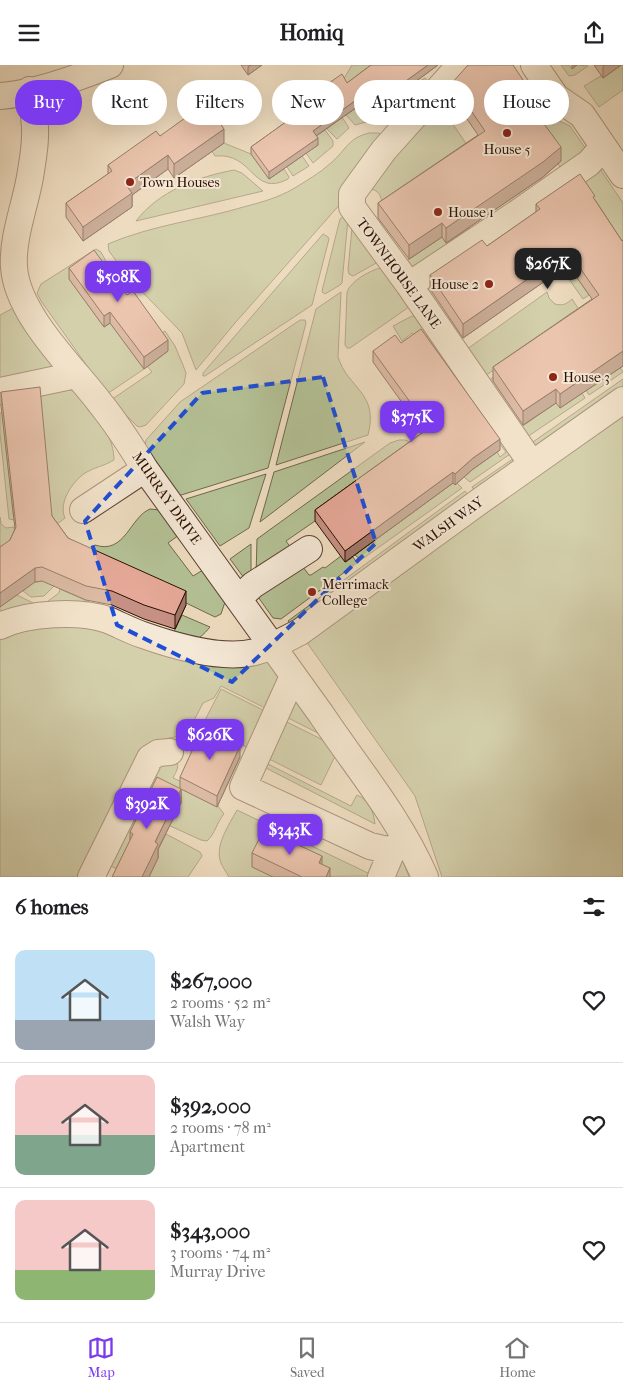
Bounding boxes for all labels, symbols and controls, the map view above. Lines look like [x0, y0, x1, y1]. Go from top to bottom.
icon: menu [15, 19, 43, 47]
icon: share [580, 19, 608, 47]
text: Homiq [279, 20, 344, 46]
chip: Buy [15, 80, 82, 125]
chip: Rent [92, 80, 167, 125]
chip: Filters [177, 80, 262, 125]
chip: New [272, 80, 344, 125]
chip: Apartment [354, 80, 474, 125]
chip: House [484, 80, 569, 125]
marker: House 5 [501, 127, 513, 139]
place label: House 5 [484, 141, 530, 158]
place label: Town Houses [140, 174, 220, 191]
marker: Town Houses [124, 176, 136, 188]
place label: House 1 [448, 204, 494, 221]
marker: House 1 [432, 206, 444, 218]
street label: TOWNHOUSE LANE [353, 215, 445, 332]
pin: $267K [513, 247, 583, 290]
text: $267K [526, 254, 570, 273]
pin: $508K [83, 261, 153, 303]
text: $508K [96, 267, 140, 286]
place label: House 2 [431, 276, 479, 293]
marker: House 2 [483, 278, 495, 290]
place label: House 3 [563, 369, 610, 386]
marker: House 3 [547, 371, 559, 383]
pin: $375K [377, 401, 447, 443]
text: $375K [391, 407, 433, 426]
street label: MURRAY DRIVE [128, 449, 205, 548]
street label: WALSH WAY [409, 493, 487, 556]
place label: Merrimack College [322, 576, 390, 609]
marker: Merrimack College [306, 586, 318, 598]
pin: $626K [175, 719, 245, 761]
text: $626K [187, 725, 233, 744]
pin: $392K [112, 787, 182, 830]
text: $392K [125, 794, 169, 813]
pin: $343K [255, 813, 325, 856]
text: $343K [268, 820, 312, 839]
icon: filters [580, 893, 608, 921]
text: 6 homes [15, 895, 89, 919]
text: $267,000 [170, 969, 252, 993]
icon: home [55, 970, 115, 1030]
icon: heart [580, 986, 608, 1014]
text: 2 rooms · 52 m² [170, 993, 270, 1012]
text: Walsh Way [170, 1012, 245, 1031]
text: $392,000 [170, 1094, 251, 1118]
icon: home [55, 1095, 115, 1155]
icon: heart [580, 1111, 608, 1139]
text: 2 rooms · 78 m² [170, 1118, 271, 1137]
text: Apartment [170, 1137, 245, 1156]
text: $343,000 [170, 1219, 250, 1243]
icon: home [55, 1220, 115, 1280]
icon: heart [580, 1236, 608, 1264]
text: 3 rooms · 74 m² [170, 1243, 270, 1262]
text: Murray Drive [170, 1262, 265, 1281]
tab: Map [87, 1334, 115, 1381]
tab: Saved [290, 1334, 325, 1381]
tab: Home [499, 1334, 536, 1381]

